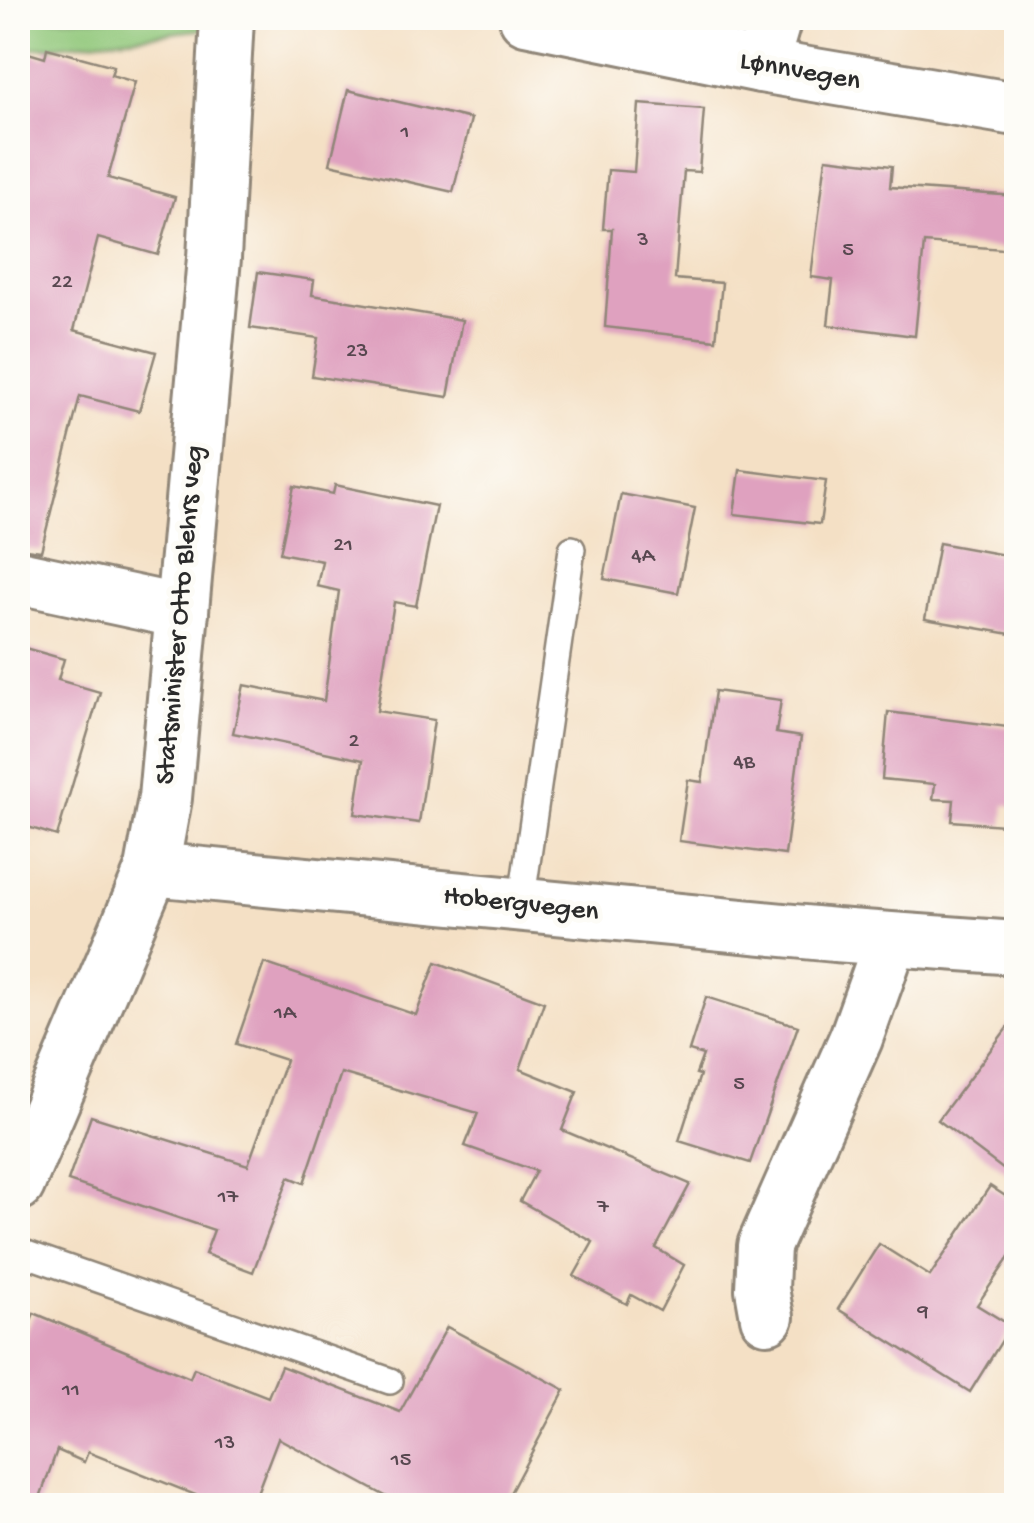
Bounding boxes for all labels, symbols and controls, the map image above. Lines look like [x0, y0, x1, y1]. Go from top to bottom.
street label: Lønnvegen [737, 45, 864, 99]
house number: 1 [400, 120, 409, 146]
house number: 3 [636, 228, 649, 254]
house number: 5 [842, 238, 854, 264]
house number: 22 [51, 270, 73, 296]
house number: 23 [346, 339, 368, 365]
street label: Statsminister Otto Blehrs veg [150, 444, 212, 786]
house number: 21 [333, 533, 353, 559]
house number: 4A [631, 544, 656, 570]
house number: 2 [349, 729, 360, 755]
house number: 4B [733, 750, 756, 776]
street label: Hobergvegen [442, 880, 601, 930]
house number: 1A [273, 1001, 297, 1027]
house number: 5 [733, 1072, 745, 1098]
house number: 17 [217, 1185, 239, 1211]
house number: 7 [596, 1195, 609, 1221]
house number: 9 [916, 1300, 929, 1326]
house number: 11 [61, 1378, 80, 1404]
house number: 13 [214, 1431, 235, 1457]
house number: 15 [390, 1448, 411, 1474]

